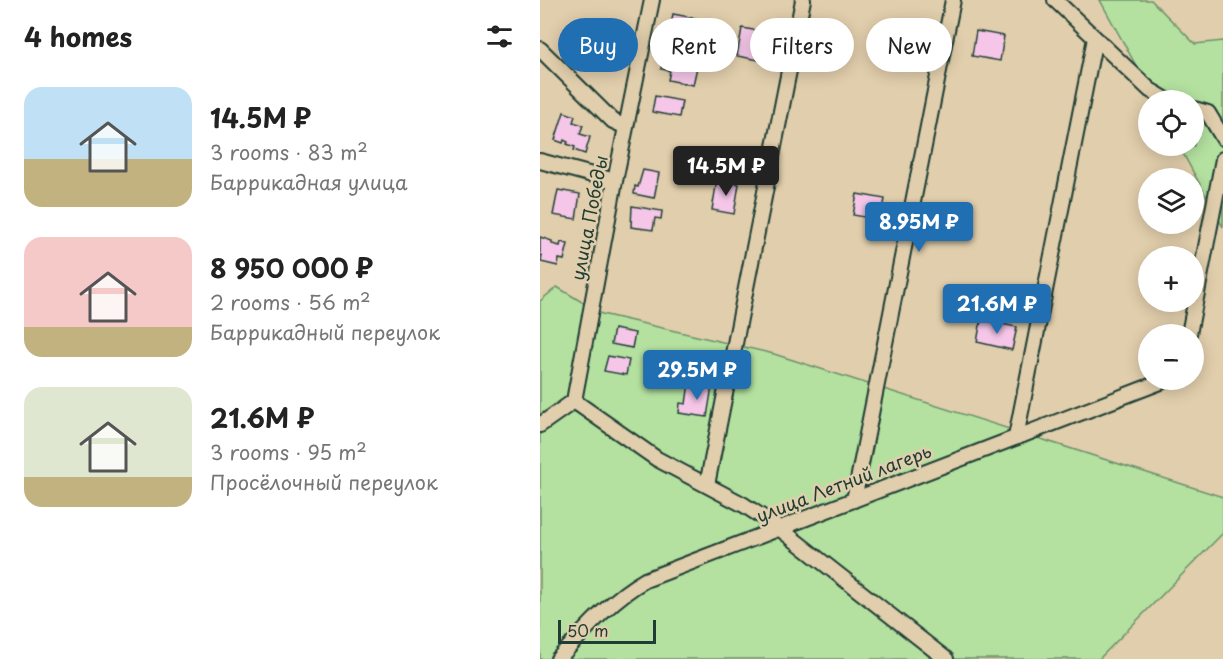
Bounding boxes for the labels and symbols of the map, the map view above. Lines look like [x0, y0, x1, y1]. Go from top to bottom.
pin: 14.5M ₽ [671, 146, 781, 197]
street label: улица Победы [563, 153, 614, 283]
pin: 8.95M ₽ [864, 202, 974, 253]
pin: 21.6M ₽ [942, 284, 1052, 335]
pin: 29.5M ₽ [642, 350, 752, 401]
street label: улица Летний лагерь [752, 437, 935, 528]
scale bar [558, 617, 656, 644]

